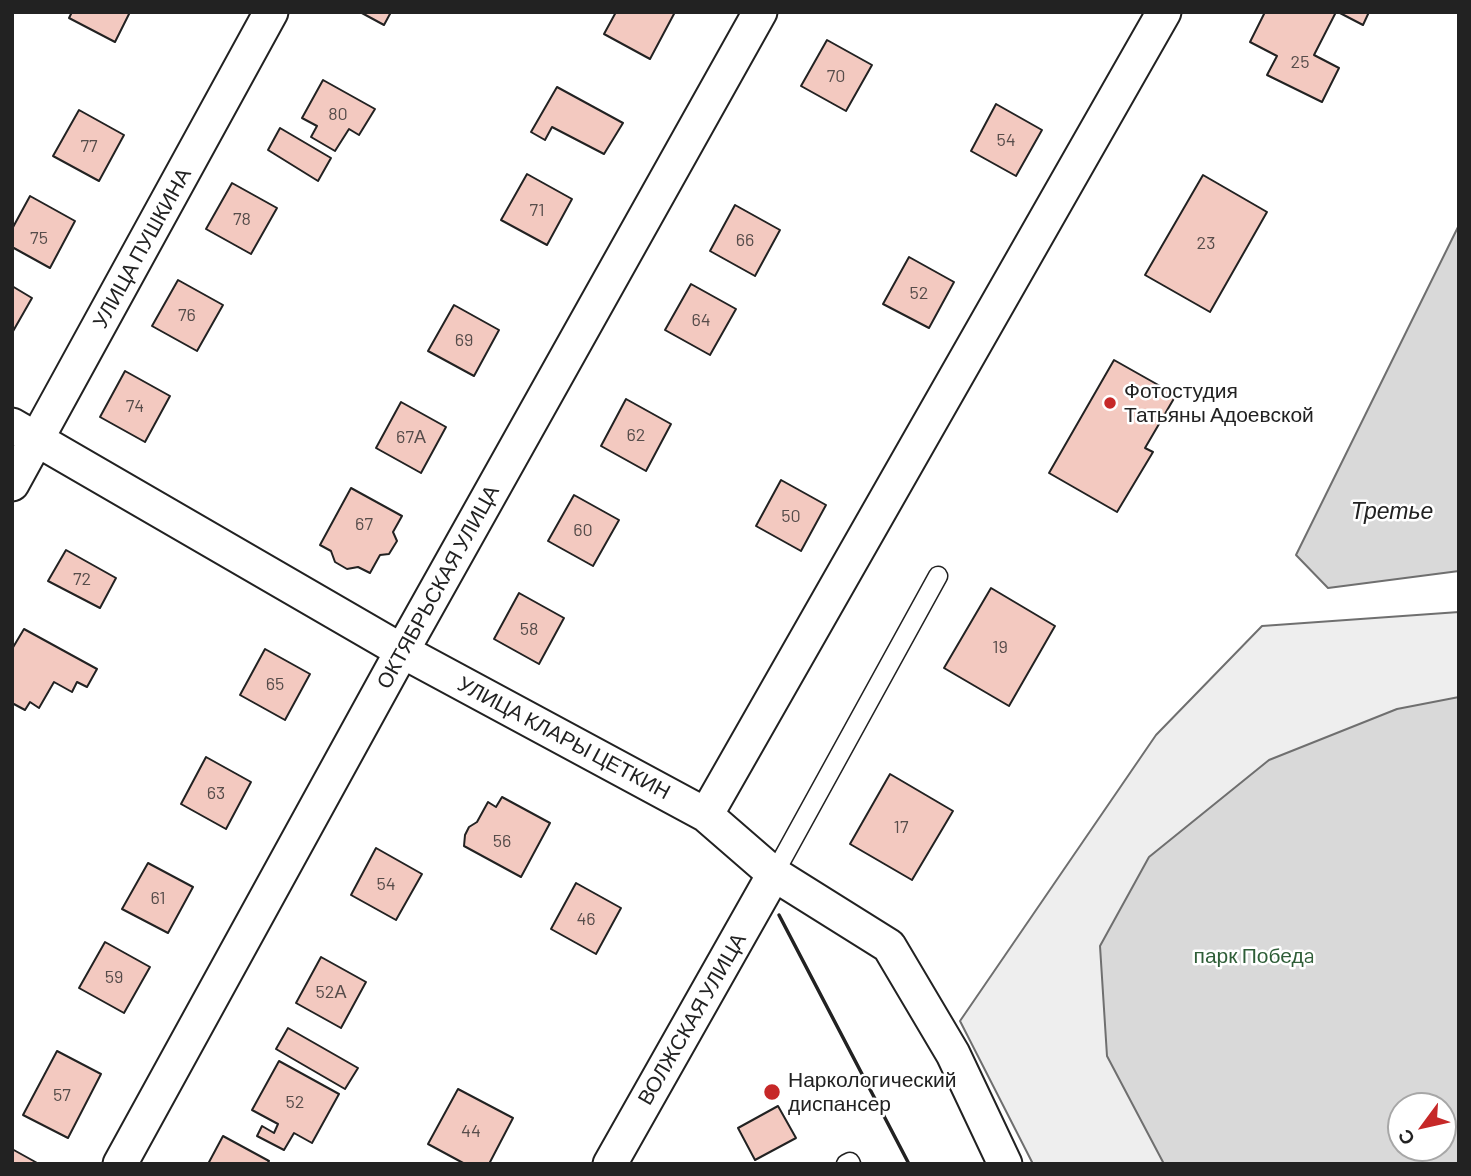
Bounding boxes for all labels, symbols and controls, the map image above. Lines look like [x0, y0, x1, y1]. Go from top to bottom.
house number: 25 [1291, 51, 1309, 73]
house number: 70 [827, 65, 845, 87]
house number: 80 [328, 103, 348, 125]
house number: 54 [996, 129, 1016, 151]
house number: 77 [80, 135, 98, 157]
street label: УЛИЦА ПУШКИНА [87, 163, 197, 333]
house number: 71 [530, 199, 544, 221]
house number: 78 [233, 208, 251, 230]
house number: 75 [30, 227, 48, 249]
house number: 66 [736, 229, 754, 251]
house number: 23 [1197, 232, 1215, 254]
house number: 52 [910, 282, 928, 304]
house number: 76 [178, 304, 196, 326]
house number: 64 [691, 309, 711, 331]
house number: 69 [455, 329, 473, 351]
place label: Фотостудия Татьяны Адоевской [1124, 378, 1314, 428]
house number: 74 [126, 395, 144, 417]
marker: Фотостудия Татьяны Адоевской [1102, 395, 1118, 411]
house number: 62 [627, 424, 645, 446]
house number: 67А [396, 426, 426, 448]
street label: ОКТЯБРЬСКАЯ УЛИЦА [371, 481, 505, 693]
water label: Третье [1351, 497, 1433, 525]
house number: 50 [781, 505, 801, 527]
house number: 67 [355, 513, 373, 535]
house number: 60 [573, 519, 593, 541]
house number: 72 [73, 568, 91, 590]
house number: 58 [520, 618, 538, 640]
house number: 19 [992, 636, 1008, 658]
street label: УЛИЦА КЛАРЫ ЦЕТКИН [453, 671, 675, 805]
house number: 65 [266, 673, 284, 695]
house number: 63 [207, 782, 225, 804]
house number: 17 [894, 816, 908, 838]
house number: 56 [493, 830, 511, 852]
house number: 54 [376, 873, 396, 895]
house number: 61 [150, 887, 166, 909]
house number: 46 [576, 908, 596, 930]
street label: ВОЛЖСКАЯ УЛИЦА [633, 929, 751, 1109]
park label: парк Победa [1194, 943, 1314, 969]
house number: 59 [105, 966, 123, 988]
house number: 52А [316, 981, 346, 1003]
place label: Наркологический диспансер [788, 1067, 956, 1117]
marker: Наркологический диспансер [762, 1082, 782, 1102]
house number: 57 [53, 1084, 71, 1106]
house number: 52 [286, 1091, 304, 1113]
north arrow [1387, 1092, 1457, 1162]
house number: 44 [461, 1120, 481, 1142]
text: С [1392, 1126, 1419, 1150]

